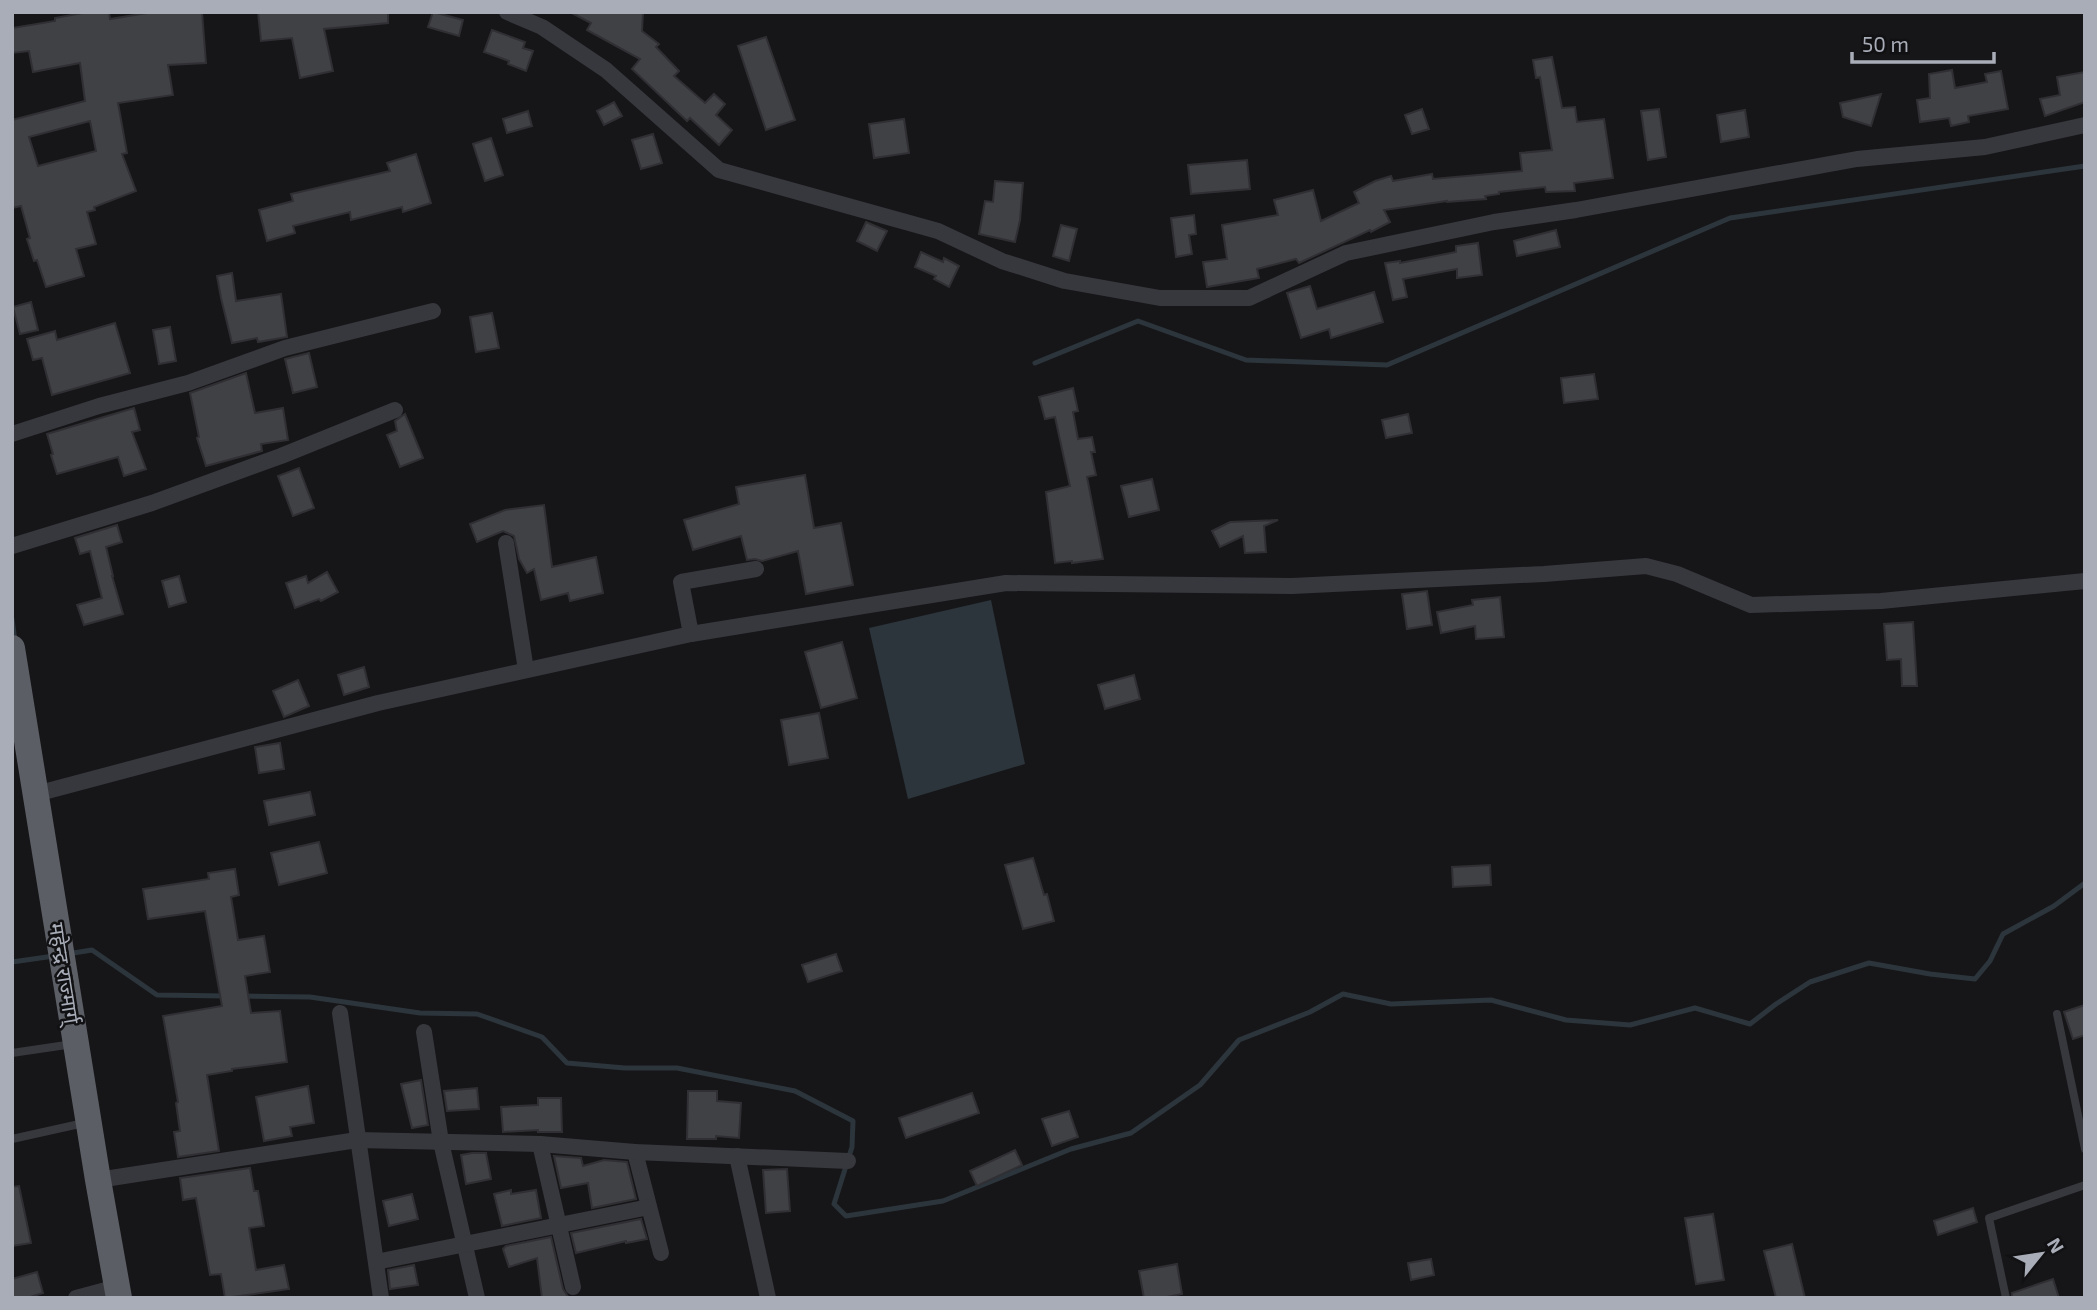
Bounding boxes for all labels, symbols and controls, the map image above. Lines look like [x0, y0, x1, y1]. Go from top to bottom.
scale bar [1852, 21, 1994, 65]
text: 50 m [1862, 31, 1909, 56]
street label: महेन्द्र राज्मार्ग् [43, 921, 86, 1029]
north arrow [2006, 1219, 2076, 1289]
text: N [2043, 1234, 2070, 1257]

